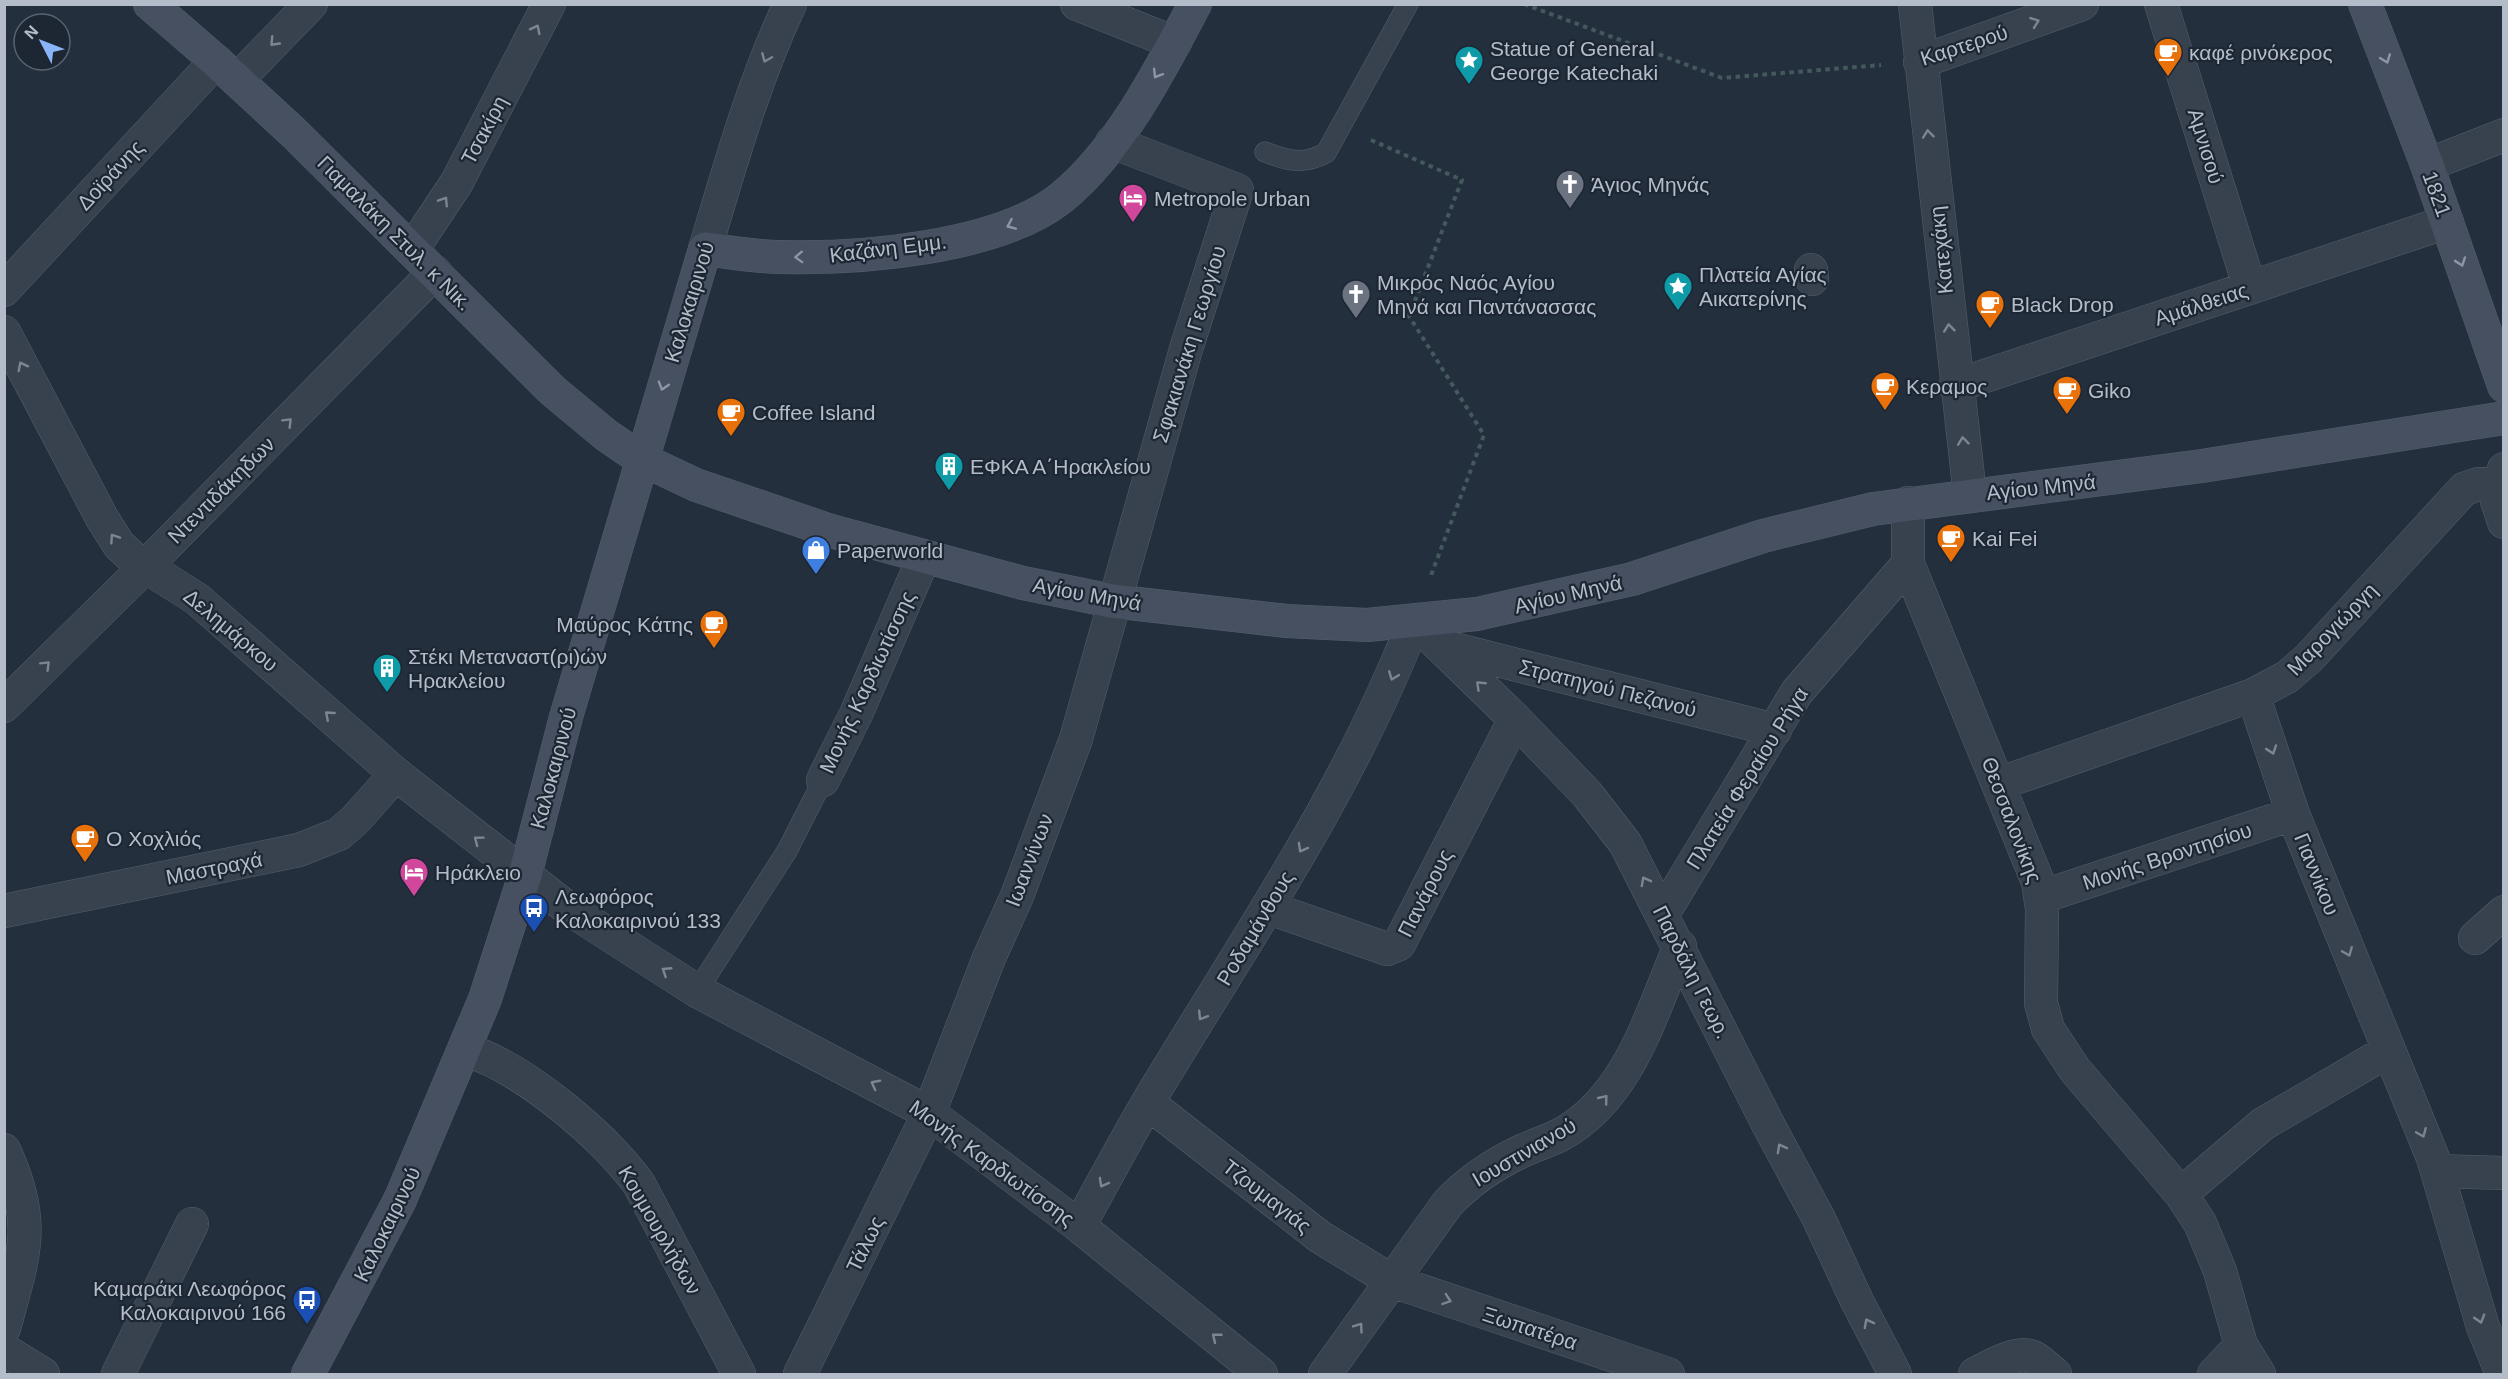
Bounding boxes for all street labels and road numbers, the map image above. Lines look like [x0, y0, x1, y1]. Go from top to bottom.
street label: Καρτερού [1918, 20, 2010, 70]
street label: Τσακίρη [456, 92, 512, 168]
street label: Αμνισού [2184, 106, 2228, 186]
street label: Δοϊράνης [72, 135, 148, 215]
street label: Γιαμαλάκη Στυλ. κ Νικ. [313, 151, 477, 315]
street label: 1821 [2418, 168, 2456, 220]
street label: Κατεχάκη [1925, 205, 1957, 295]
street label: Καζάνη Εμμ. [828, 229, 948, 267]
street label: Καλοκαιρινού [660, 239, 718, 365]
street label: Σφακιανάκη Γεωργίου [1148, 243, 1230, 445]
street label: Αμάλθειας [2151, 278, 2251, 330]
street label: Ντεντιδάκηδων [163, 432, 279, 548]
street label: Αγίου Μηνά [1985, 470, 2097, 504]
street label: Αγίου Μηνά [1512, 570, 1624, 618]
street label: Αγίου Μηνά [1031, 573, 1143, 615]
street label: Μαρογιώργη [2282, 578, 2382, 680]
street label: Δελημάρκου [179, 584, 283, 676]
street label: Μονής Καρδιωτίσσης [815, 587, 919, 777]
street label: Στρατηγού Πεζανού [1517, 655, 1699, 721]
street label: Πλατεία Φεραίου Ρήγα [1682, 683, 1812, 873]
street label: Καλοκαιρινού [526, 705, 580, 831]
street label: Θεσσαλονίκης [1977, 754, 2047, 886]
street label: Ιωαννίνων [1001, 810, 1057, 910]
street label: Μονής Βροντησίου [2080, 818, 2254, 894]
street label: Γιαννίκου [2290, 830, 2344, 918]
street label: Πανάρους [1393, 845, 1457, 941]
street label: Μαστραχά [164, 847, 264, 889]
street label: Ροδαμάνθους [1212, 867, 1298, 989]
street label: Παρδάλη Γεωρ. [1649, 902, 1735, 1042]
street label: Μονής Καρδιωτίσσης [905, 1095, 1079, 1231]
street label: Ιουστινιανού [1468, 1113, 1580, 1191]
street label: Τζουμαγιάς [1218, 1154, 1316, 1238]
street label: Κουμουρλήδων [614, 1162, 706, 1298]
street label: Καλοκαιρινού [349, 1163, 425, 1285]
street label: Τάλως [842, 1212, 888, 1276]
street label: Ξωπατέρα [1480, 1302, 1580, 1354]

